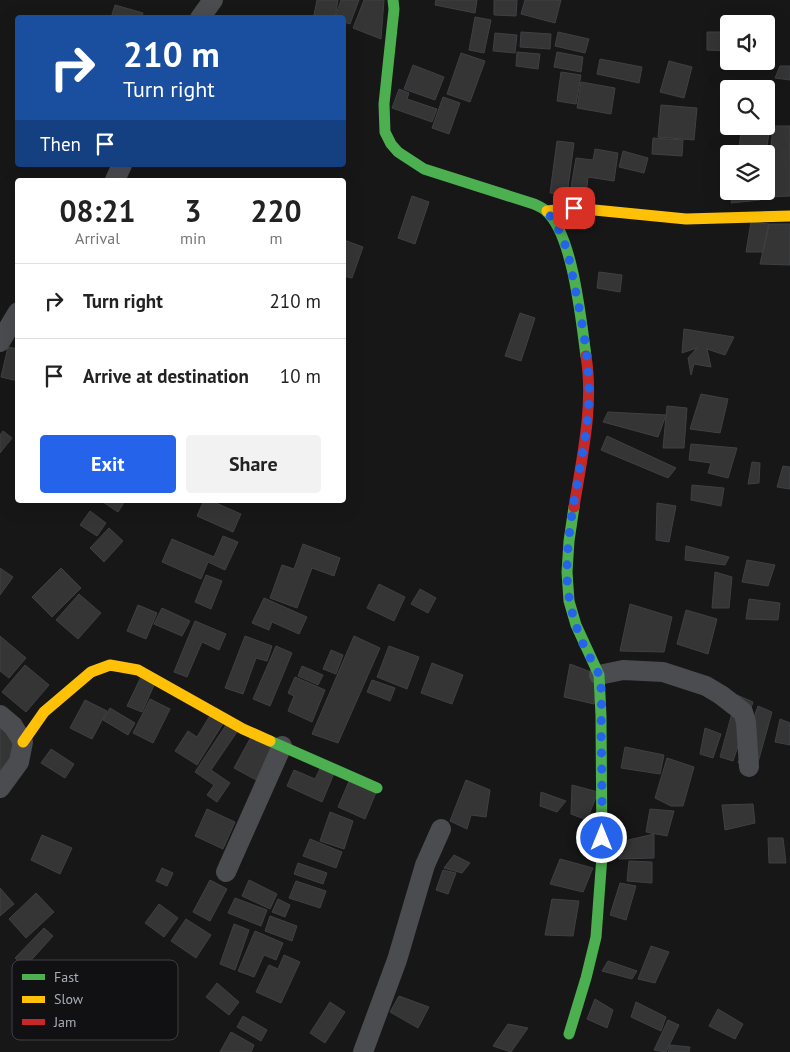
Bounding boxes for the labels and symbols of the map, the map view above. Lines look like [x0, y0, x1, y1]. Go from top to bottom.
pin [553, 187, 595, 229]
position arrow [575, 811, 627, 863]
legend [12, 960, 178, 1040]
text: Fast [54, 968, 79, 986]
text: Slow [54, 990, 84, 1008]
text: Jam [53, 1013, 76, 1031]

